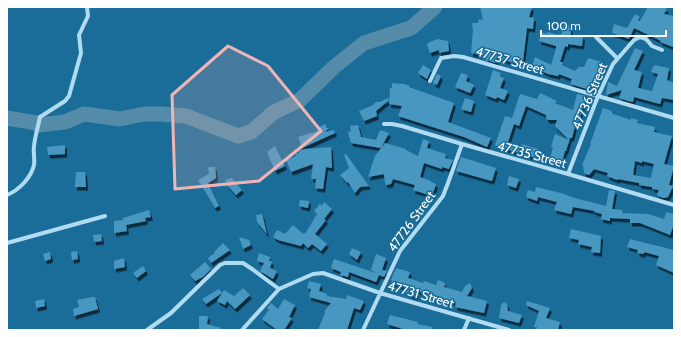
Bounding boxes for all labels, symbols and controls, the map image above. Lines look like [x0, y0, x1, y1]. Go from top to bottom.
scale bar [541, 12, 666, 38]
text: 100 m [547, 18, 581, 33]
street label: 47737 Street [474, 43, 547, 78]
street label: 47736 Street [568, 59, 611, 132]
street label: 47735 Street [496, 137, 569, 171]
street label: 47726 Street [384, 187, 439, 254]
street label: 47731 Street [386, 277, 457, 311]

